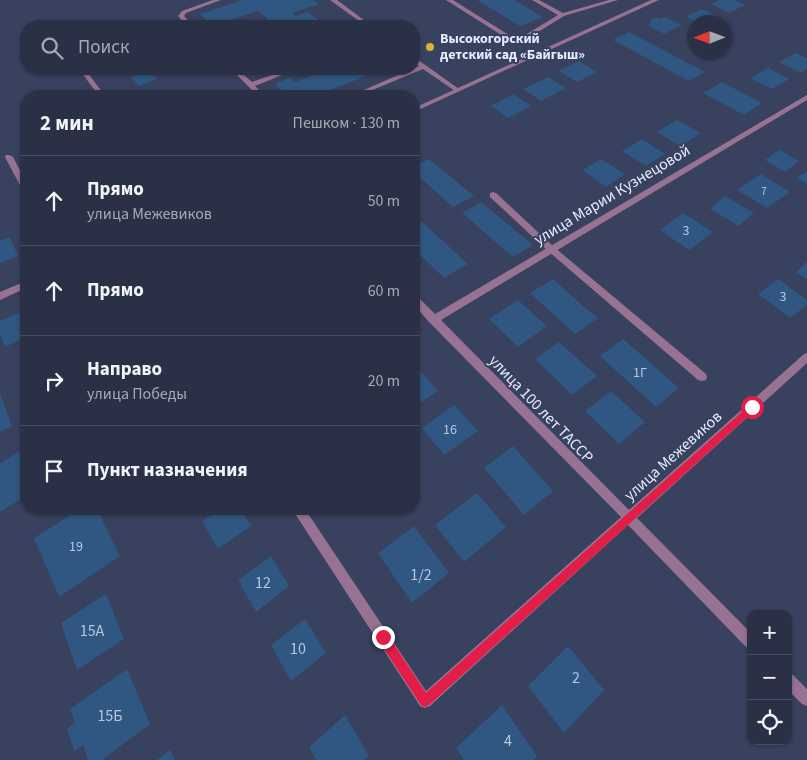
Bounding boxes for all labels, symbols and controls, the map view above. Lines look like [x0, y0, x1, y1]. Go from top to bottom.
north arrow [687, 15, 732, 60]
search box [20, 20, 420, 75]
place label: Высокогорский детский сад «Байгыш» [440, 29, 585, 65]
icon: search [38, 34, 66, 62]
text: Поиск [78, 34, 129, 61]
marker: Высокогорский детский сад «Байгыш» [424, 41, 436, 53]
text: 2 мин [40, 108, 94, 138]
text: Пешком · 130 m [293, 112, 400, 134]
street label: улица Марии Кузнецовой [530, 139, 694, 251]
text: Прямо [87, 176, 144, 203]
house number: 7 [761, 184, 767, 199]
icon: ahead [40, 187, 68, 215]
text: 50 m [368, 190, 400, 212]
text: улица Межевиков [87, 203, 212, 225]
house number: 3 [683, 221, 690, 241]
icon: ahead [40, 277, 68, 305]
text: Прямо [87, 277, 144, 304]
text: 60 m [368, 280, 400, 302]
house number: 3 [780, 287, 787, 307]
street label: улица 100 лет ТАССР [484, 350, 598, 468]
text: Направо [87, 356, 162, 383]
house number: 1Г [633, 363, 647, 383]
icon: right [40, 367, 68, 395]
text: 20 m [368, 370, 400, 392]
text: улица Победы [87, 383, 187, 405]
route start [741, 396, 764, 419]
street label: улица Межевиков [619, 406, 727, 506]
house number: 16 [443, 420, 457, 440]
icon: arrive [40, 457, 68, 485]
text: Пункт назначения [87, 457, 248, 484]
house number: 19 [69, 537, 83, 557]
house number: 1/2 [410, 564, 432, 586]
house number: 12 [255, 572, 271, 594]
map controls [747, 610, 792, 745]
button: + [747, 610, 792, 655]
house number: 15А [80, 620, 105, 642]
route end [372, 626, 395, 649]
house number: 10 [290, 638, 306, 660]
button: − [747, 655, 792, 700]
house number: 2 [572, 667, 580, 689]
button: locate [747, 700, 792, 745]
house number: 15Б [97, 705, 123, 727]
house number: 4 [504, 730, 512, 752]

